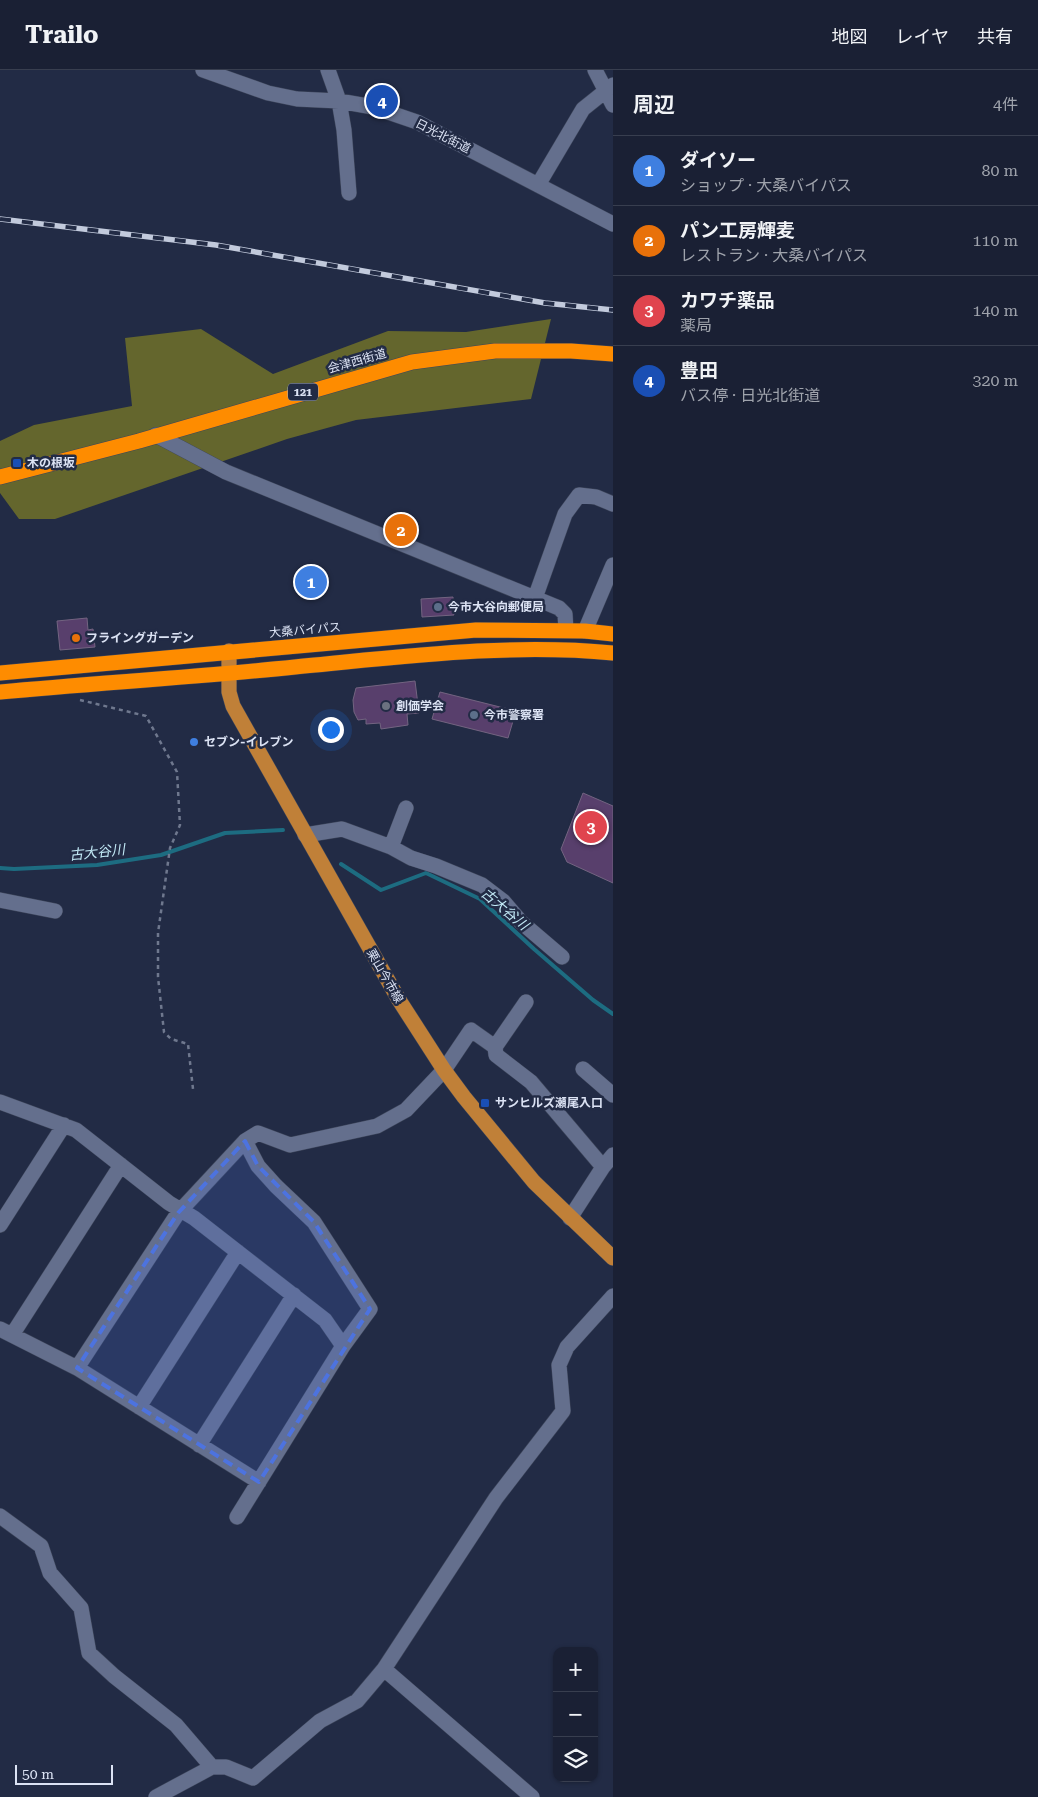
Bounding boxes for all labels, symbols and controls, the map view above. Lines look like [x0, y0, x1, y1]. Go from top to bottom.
text: Trailo [25, 21, 99, 49]
text: 地図 [832, 26, 868, 47]
text: レイヤ [896, 26, 949, 47]
text: 共有 [977, 26, 1013, 47]
pin: 4 [366, 82, 398, 120]
text: 周辺 [633, 93, 675, 117]
text: 4件 [993, 95, 1018, 114]
street label: 日光北街道 [413, 116, 473, 156]
text: ダイソー [680, 149, 756, 172]
text: 1 [645, 161, 653, 180]
text: 80 m [981, 161, 1018, 180]
text: ショップ · 大桑バイパス [680, 176, 852, 195]
text: パン工房輝麦 [680, 219, 795, 242]
text: 2 [645, 231, 653, 250]
text: 110 m [972, 231, 1018, 250]
text: レストラン · 大桑バイパス [680, 246, 868, 265]
text: カワチ薬品 [680, 289, 775, 312]
text: 3 [645, 301, 653, 320]
text: 140 m [972, 301, 1018, 320]
text: 薬局 [680, 316, 712, 335]
street label: 会津西街道 [326, 346, 388, 376]
text: 豊田 [680, 359, 718, 382]
text: 4 [645, 371, 653, 390]
text: 320 m [972, 371, 1018, 390]
road number: 121 [288, 384, 318, 401]
text: バス停 · 日光北街道 [680, 386, 820, 405]
place label: 木の根坂 [27, 456, 75, 470]
marker: 木の根坂 [11, 457, 23, 469]
pin: 2 [385, 511, 417, 549]
pin: 1 [295, 563, 327, 601]
place label: 今市大谷向郵便局 [448, 600, 544, 614]
marker: 今市大谷向郵便局 [432, 601, 444, 613]
street label: 大桑バイパス [269, 620, 341, 640]
place label: フライングガーデン [86, 631, 194, 645]
marker: フライングガーデン [70, 632, 82, 644]
place label: 創価学会 [396, 699, 444, 713]
marker: 創価学会 [380, 700, 392, 712]
place label: 今市警察署 [484, 708, 544, 722]
marker: 今市警察署 [468, 709, 480, 721]
your location [318, 717, 344, 743]
place label: セブン-イレブン [204, 735, 294, 749]
marker: セブン-イレブン [188, 736, 200, 748]
pin: 3 [575, 808, 607, 846]
water label: 古大谷川 [68, 841, 128, 863]
water label: 古大谷川 [478, 885, 533, 934]
street label: 栗山今市線 [364, 947, 406, 1005]
place label: サンヒルズ瀬尾入口 [495, 1096, 603, 1110]
marker: サンヒルズ瀬尾入口 [479, 1097, 491, 1109]
map controls [553, 1647, 598, 1782]
button: + [553, 1647, 598, 1692]
button: − [553, 1692, 598, 1737]
button: layers [553, 1737, 598, 1782]
scale bar [15, 1762, 112, 1785]
text: 50 m [22, 1766, 54, 1782]

